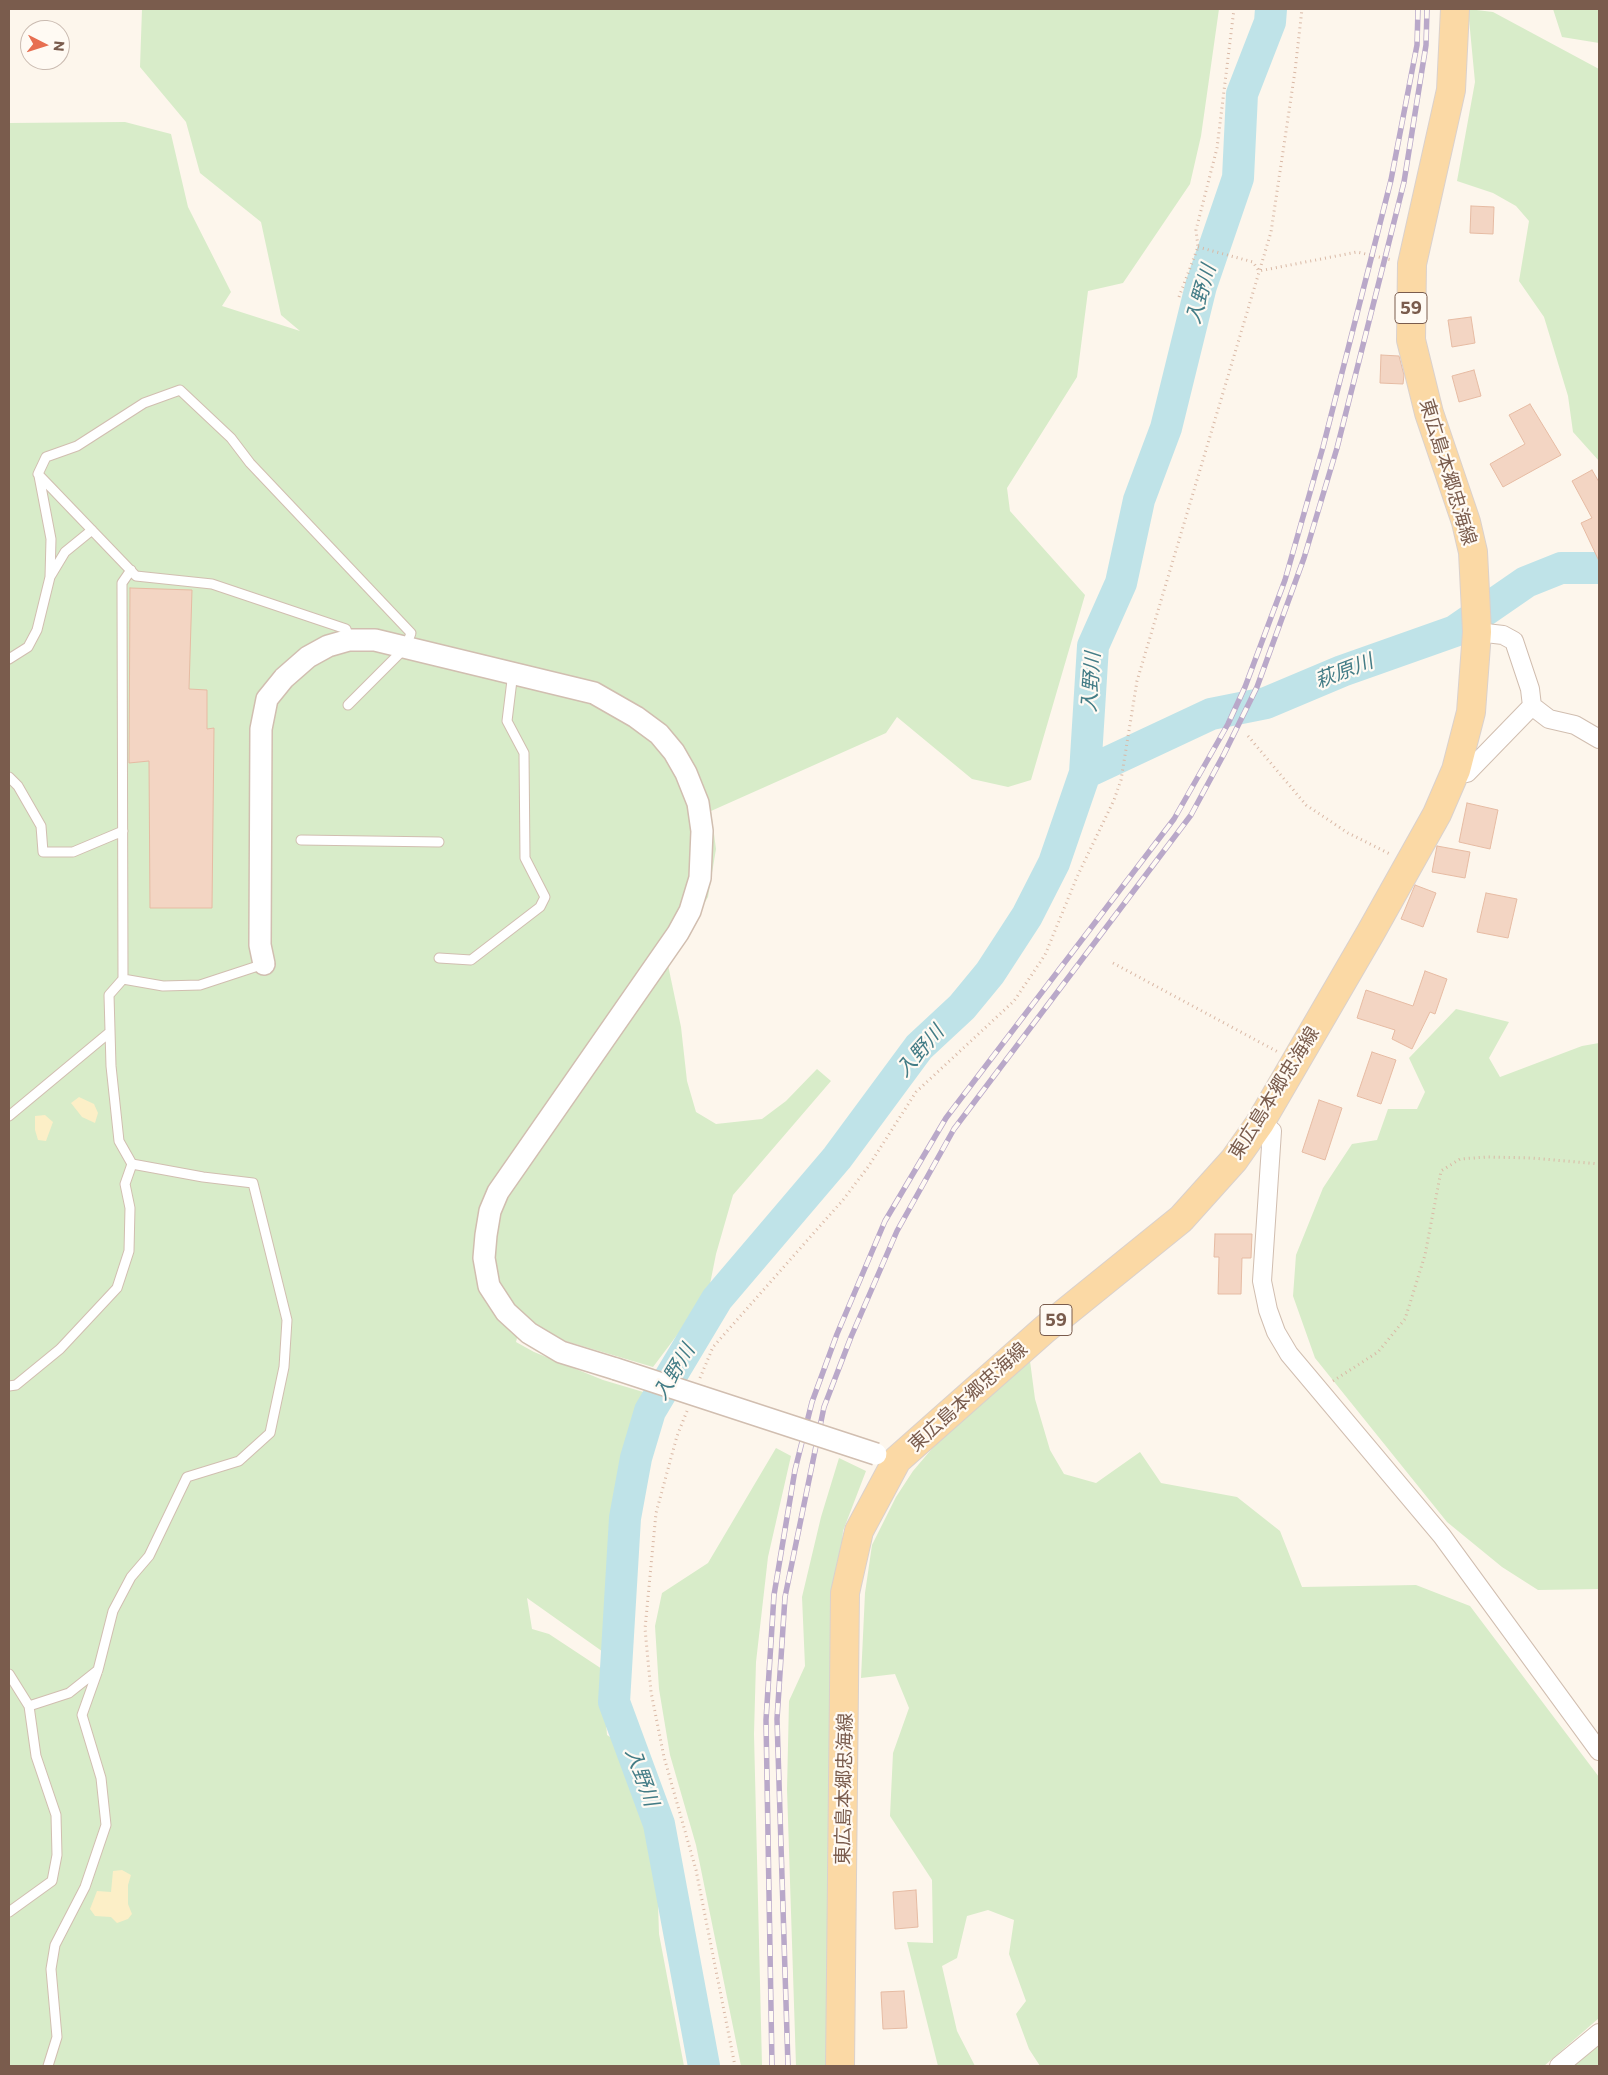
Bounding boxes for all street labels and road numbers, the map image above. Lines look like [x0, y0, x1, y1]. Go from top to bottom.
road number: 59 [1395, 292, 1427, 324]
street label: 東広島本郷忠海線 [1415, 396, 1481, 548]
street label: 東広島本郷忠海線 [1224, 1023, 1324, 1163]
road number: 59 [1040, 1304, 1072, 1336]
street label: 東広島本郷忠海線 [904, 1338, 1032, 1456]
street label: 東広島本郷忠海線 [831, 1713, 857, 1865]

